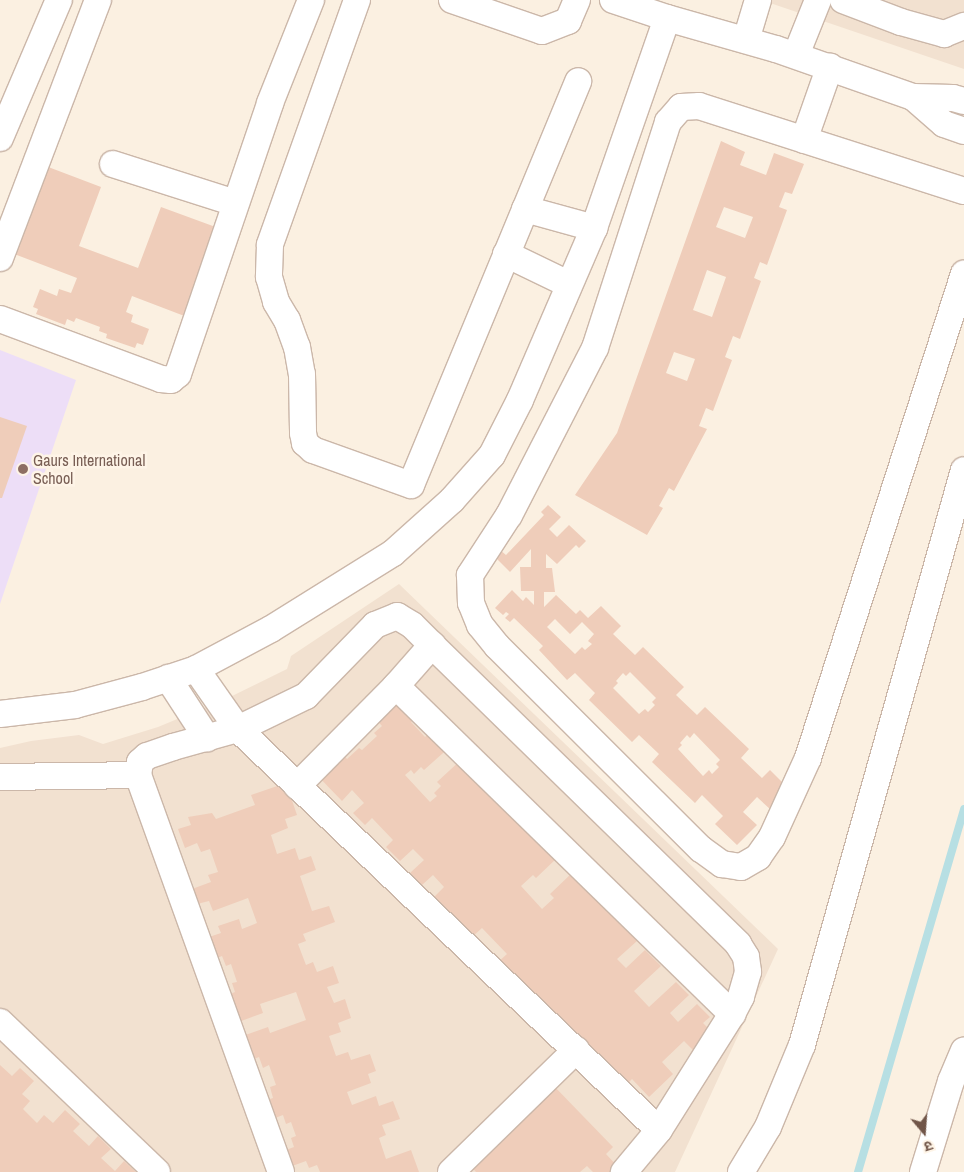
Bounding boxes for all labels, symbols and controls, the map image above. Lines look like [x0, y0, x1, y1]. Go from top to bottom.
place label: Gaurs International School [33, 450, 145, 488]
marker: Gaurs International School [17, 463, 29, 475]
north arrow [899, 1107, 949, 1157]
text: उ [922, 1136, 935, 1156]

